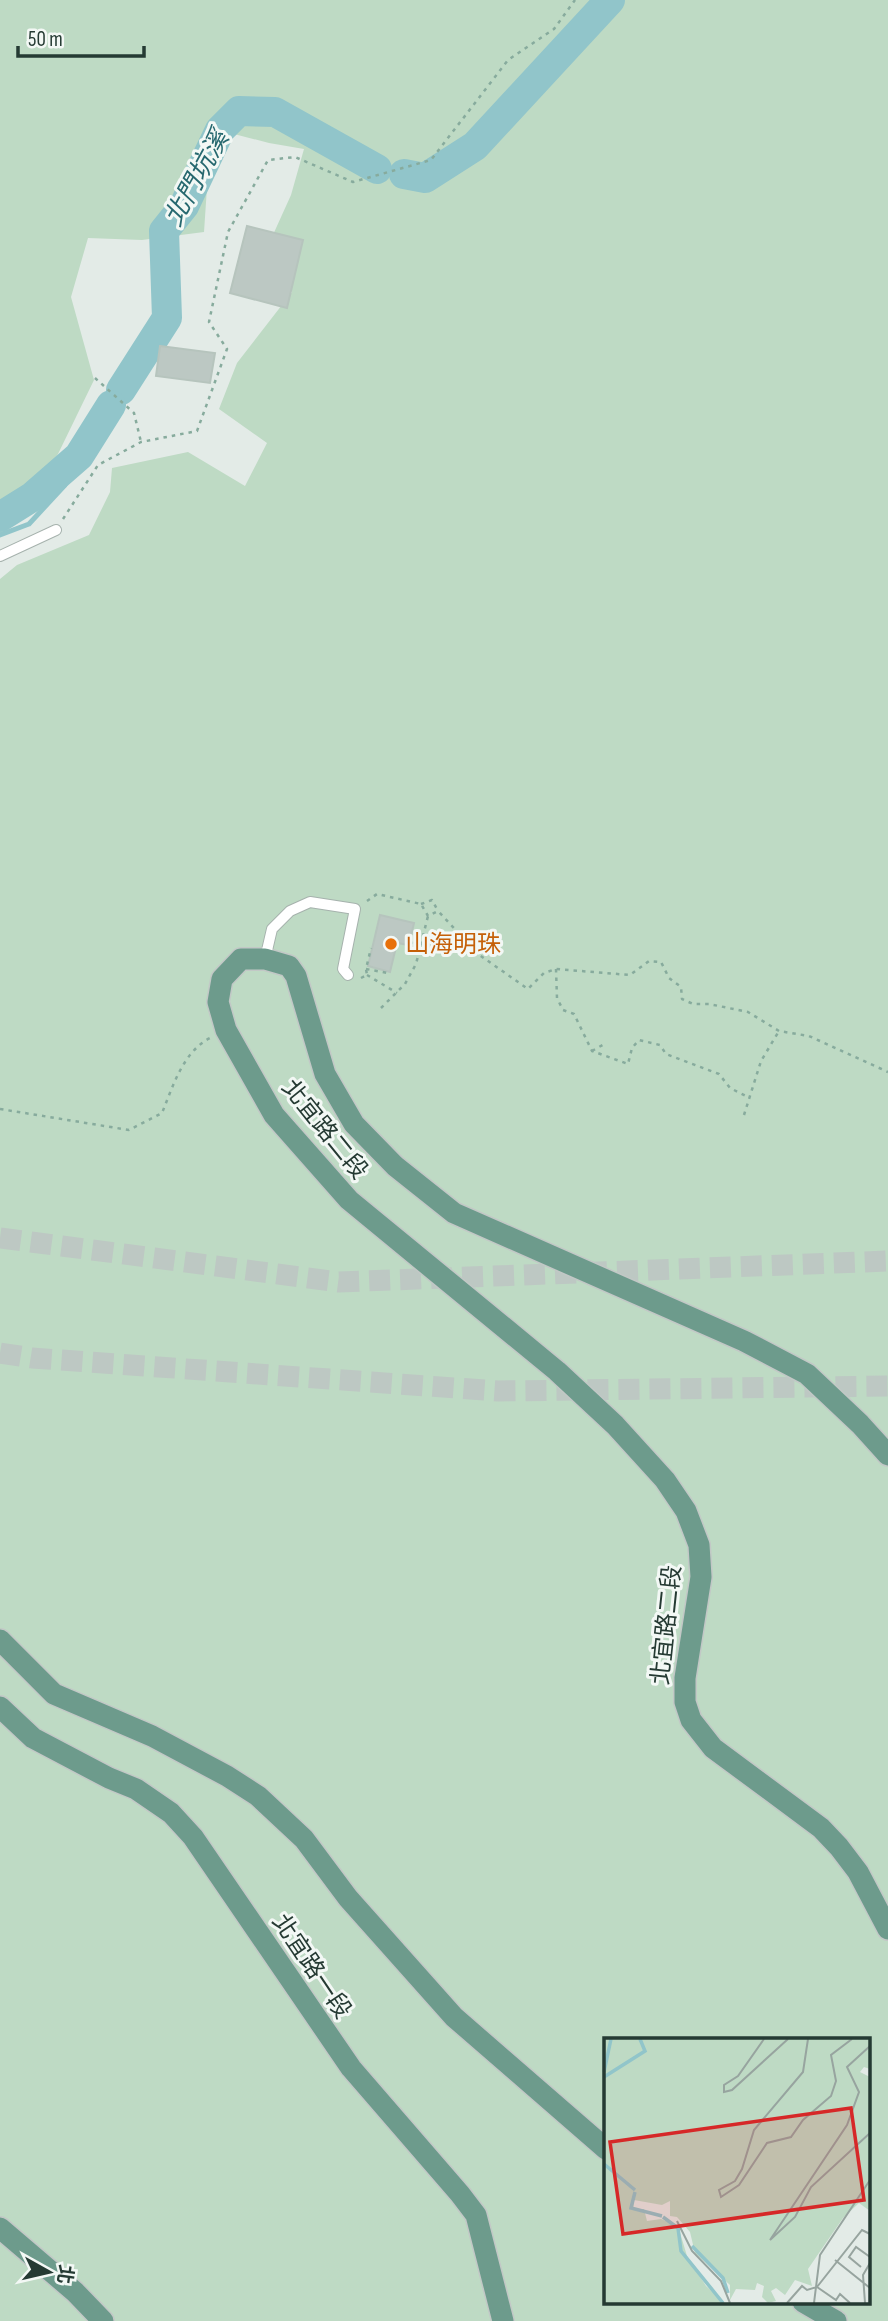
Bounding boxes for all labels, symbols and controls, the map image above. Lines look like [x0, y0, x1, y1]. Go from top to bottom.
scale bar [18, 14, 144, 58]
text: 50 m [28, 27, 63, 52]
water label: 北門坑溪 [159, 122, 238, 232]
place label: 山海明珠 [405, 930, 501, 959]
marker: 山海明珠 [383, 936, 399, 952]
street label: 北宜路二段 [276, 1074, 374, 1185]
street label: 北宜路二段 [646, 1564, 687, 1686]
street label: 北宜路一段 [266, 1908, 357, 2024]
inset map [604, 2038, 870, 2304]
north arrow [14, 2237, 84, 2307]
text: 北 [52, 2263, 77, 2285]

